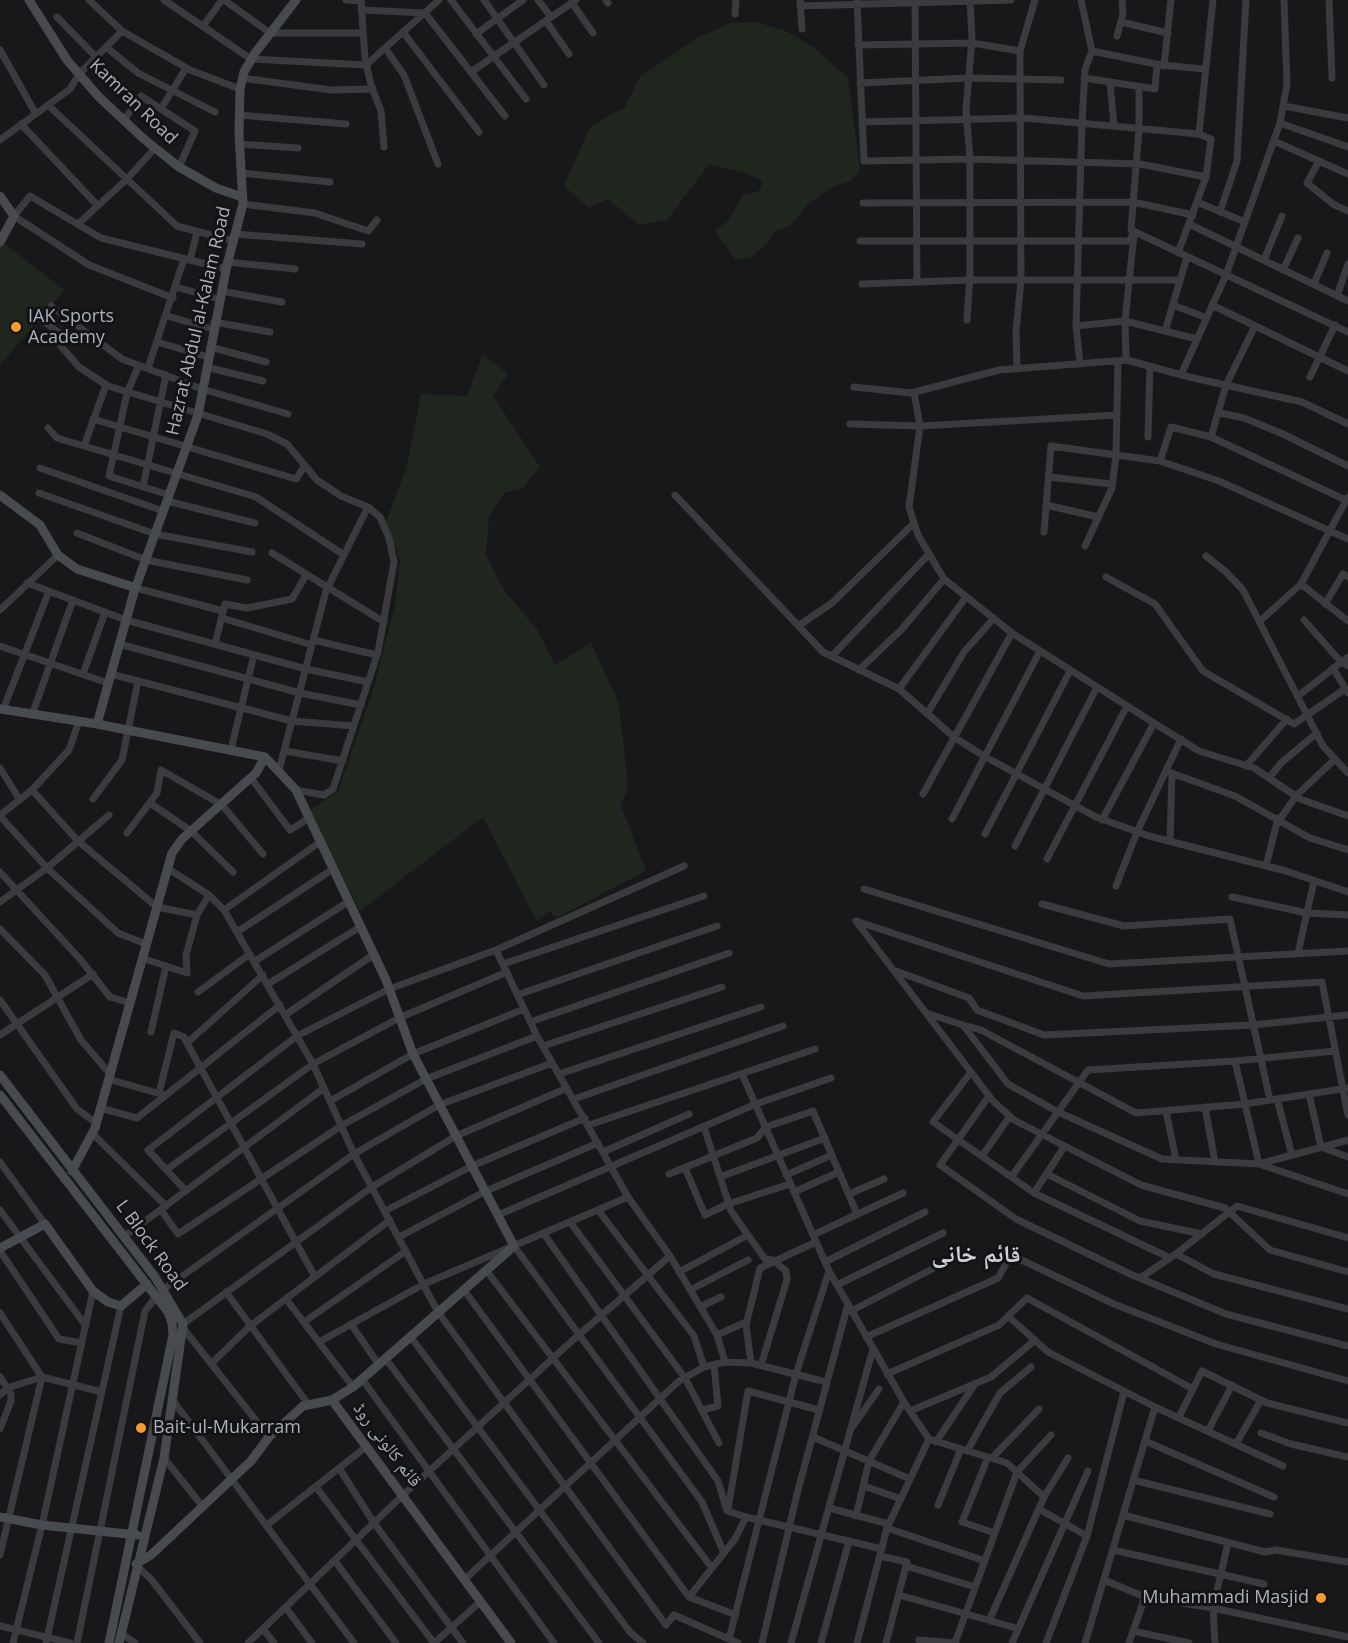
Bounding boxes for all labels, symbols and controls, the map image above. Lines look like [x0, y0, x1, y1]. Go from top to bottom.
street label: Kamran Road [85, 55, 181, 149]
street label: Hazrat Abdul al-Kalam Road [162, 205, 236, 437]
place label: IAK Sports Academy [28, 306, 114, 348]
marker: IAK Sports Academy [9, 320, 23, 334]
street label: L Block Road [111, 1196, 191, 1296]
district label: قائم خانى [932, 1241, 1020, 1269]
street label: قائم کالونی روڈ [348, 1398, 426, 1492]
place label: Bait-ul-Mukarram [153, 1417, 301, 1439]
marker: Bait-ul-Mukarram [134, 1421, 148, 1435]
place label: Muhammadi Masjid [1142, 1587, 1309, 1609]
marker: Muhammadi Masjid [1314, 1591, 1328, 1605]

